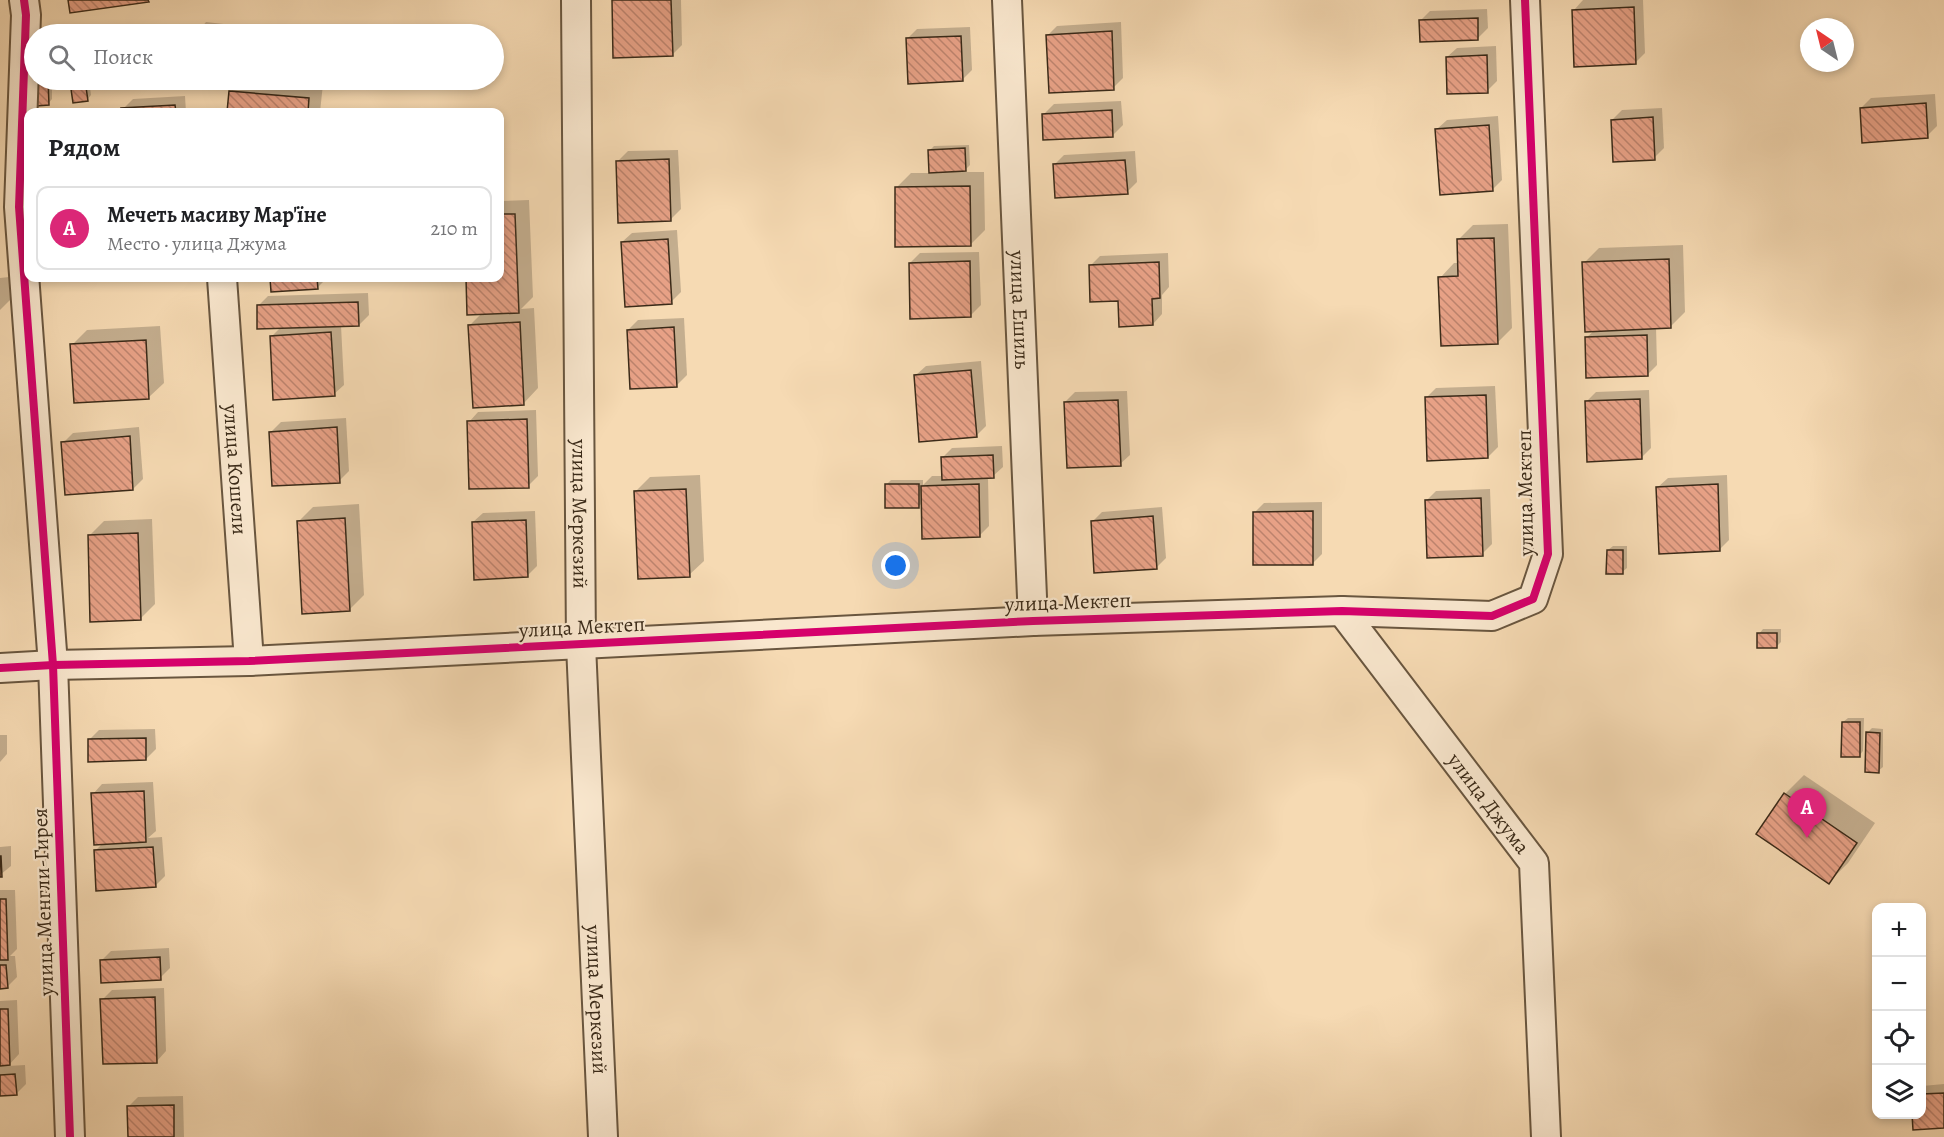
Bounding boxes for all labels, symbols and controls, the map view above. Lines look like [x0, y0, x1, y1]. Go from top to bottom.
north arrow [1800, 18, 1854, 72]
search box [24, 24, 504, 90]
icon: search [45, 41, 78, 74]
text: Поиск [93, 42, 153, 72]
text: Рядом [48, 130, 120, 165]
text: Мечеть масиву Мар'їне [107, 200, 327, 230]
text: A [63, 215, 76, 242]
text: 210 m [430, 215, 478, 242]
text: Место · улица Джума [107, 230, 287, 257]
street label: улица Ешиль [1003, 249, 1036, 370]
street label: улица Кошели [217, 402, 254, 536]
street label: улица Мектеп [1510, 430, 1540, 557]
street label: улица Меркезий [565, 438, 595, 589]
your location [881, 551, 910, 580]
street label: улица Мектеп [1003, 586, 1132, 618]
street label: улица Мектеп [517, 610, 646, 644]
street label: улица Джума [1440, 746, 1536, 860]
pin: A [1788, 788, 1826, 838]
street label: улица Менгли-Гирея [26, 808, 60, 997]
map controls [1872, 903, 1926, 1119]
button: + [1872, 903, 1926, 957]
street label: улица Меркезий [579, 923, 614, 1075]
button: − [1872, 957, 1926, 1011]
button: locate [1872, 1011, 1926, 1065]
button: layers [1872, 1065, 1926, 1119]

